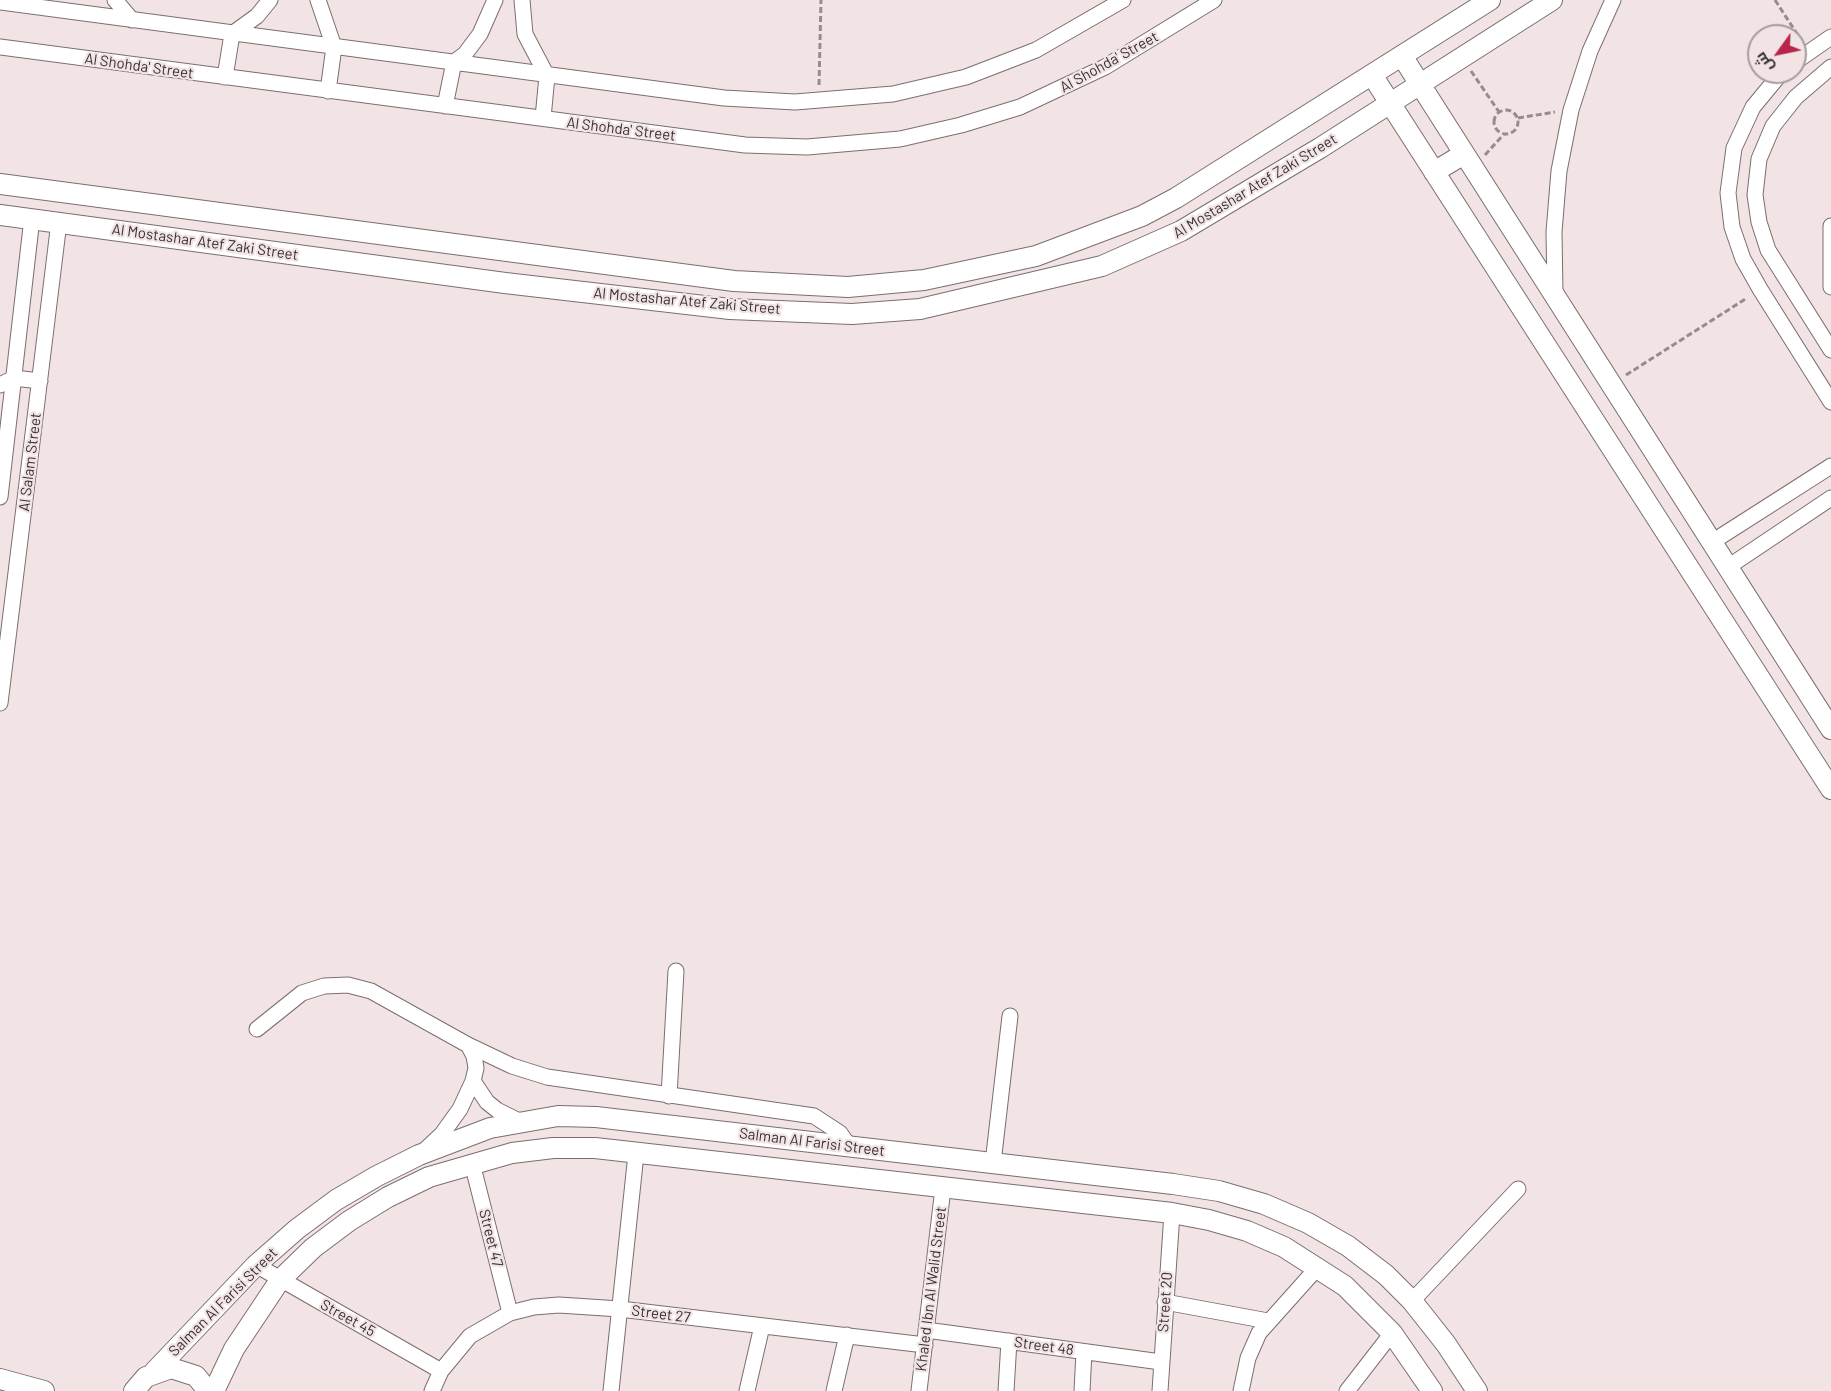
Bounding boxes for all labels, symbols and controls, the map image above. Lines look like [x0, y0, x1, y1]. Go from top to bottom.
north arrow [1747, 24, 1807, 84]
street label: Al Shohda' Street [1057, 28, 1161, 96]
street label: Al Shohda' Street [83, 49, 195, 83]
text: ش [1750, 49, 1777, 77]
street label: Al Shohda' Street [565, 113, 677, 145]
street label: Al Mostashar Atef Zaki Street [1170, 130, 1340, 242]
street label: Al Mostashar Atef Zaki Street [111, 220, 299, 264]
street label: Al Mostashar Atef Zaki Street [593, 284, 781, 318]
street label: Al Salam Street [15, 412, 45, 512]
street label: Salman Al Farisi Street [738, 1124, 886, 1160]
street label: Khaled Ibn Al Walid Street [912, 1206, 950, 1372]
street label: Street 47 [475, 1207, 507, 1269]
street label: Salman Al Farisi Street [165, 1244, 281, 1360]
street label: Street 20 [1154, 1271, 1176, 1333]
street label: Street 45 [317, 1296, 379, 1340]
street label: Street 27 [631, 1301, 691, 1327]
street label: Street 48 [1013, 1333, 1075, 1359]

